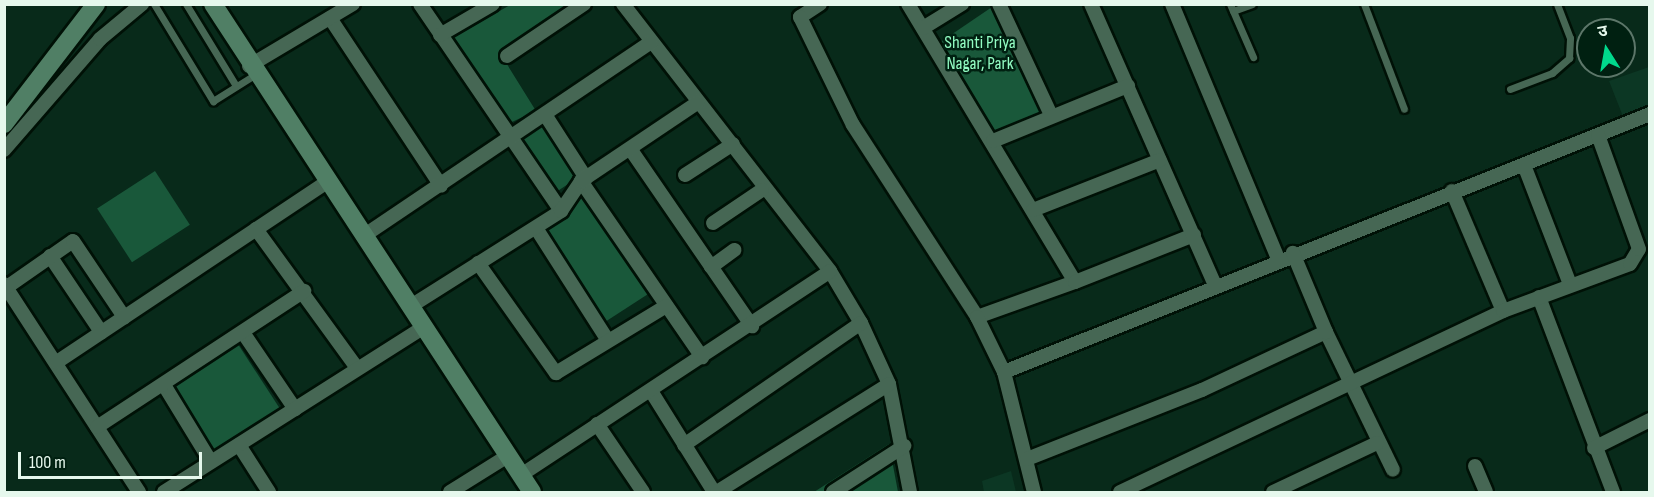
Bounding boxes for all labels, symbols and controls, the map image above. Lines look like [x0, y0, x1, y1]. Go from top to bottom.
north arrow [1576, 18, 1636, 78]
text: उ [1596, 22, 1609, 42]
park label: Shanti Priya Nagar, Park [944, 33, 1016, 76]
scale bar [21, 440, 206, 478]
text: 100 m [29, 452, 66, 473]

